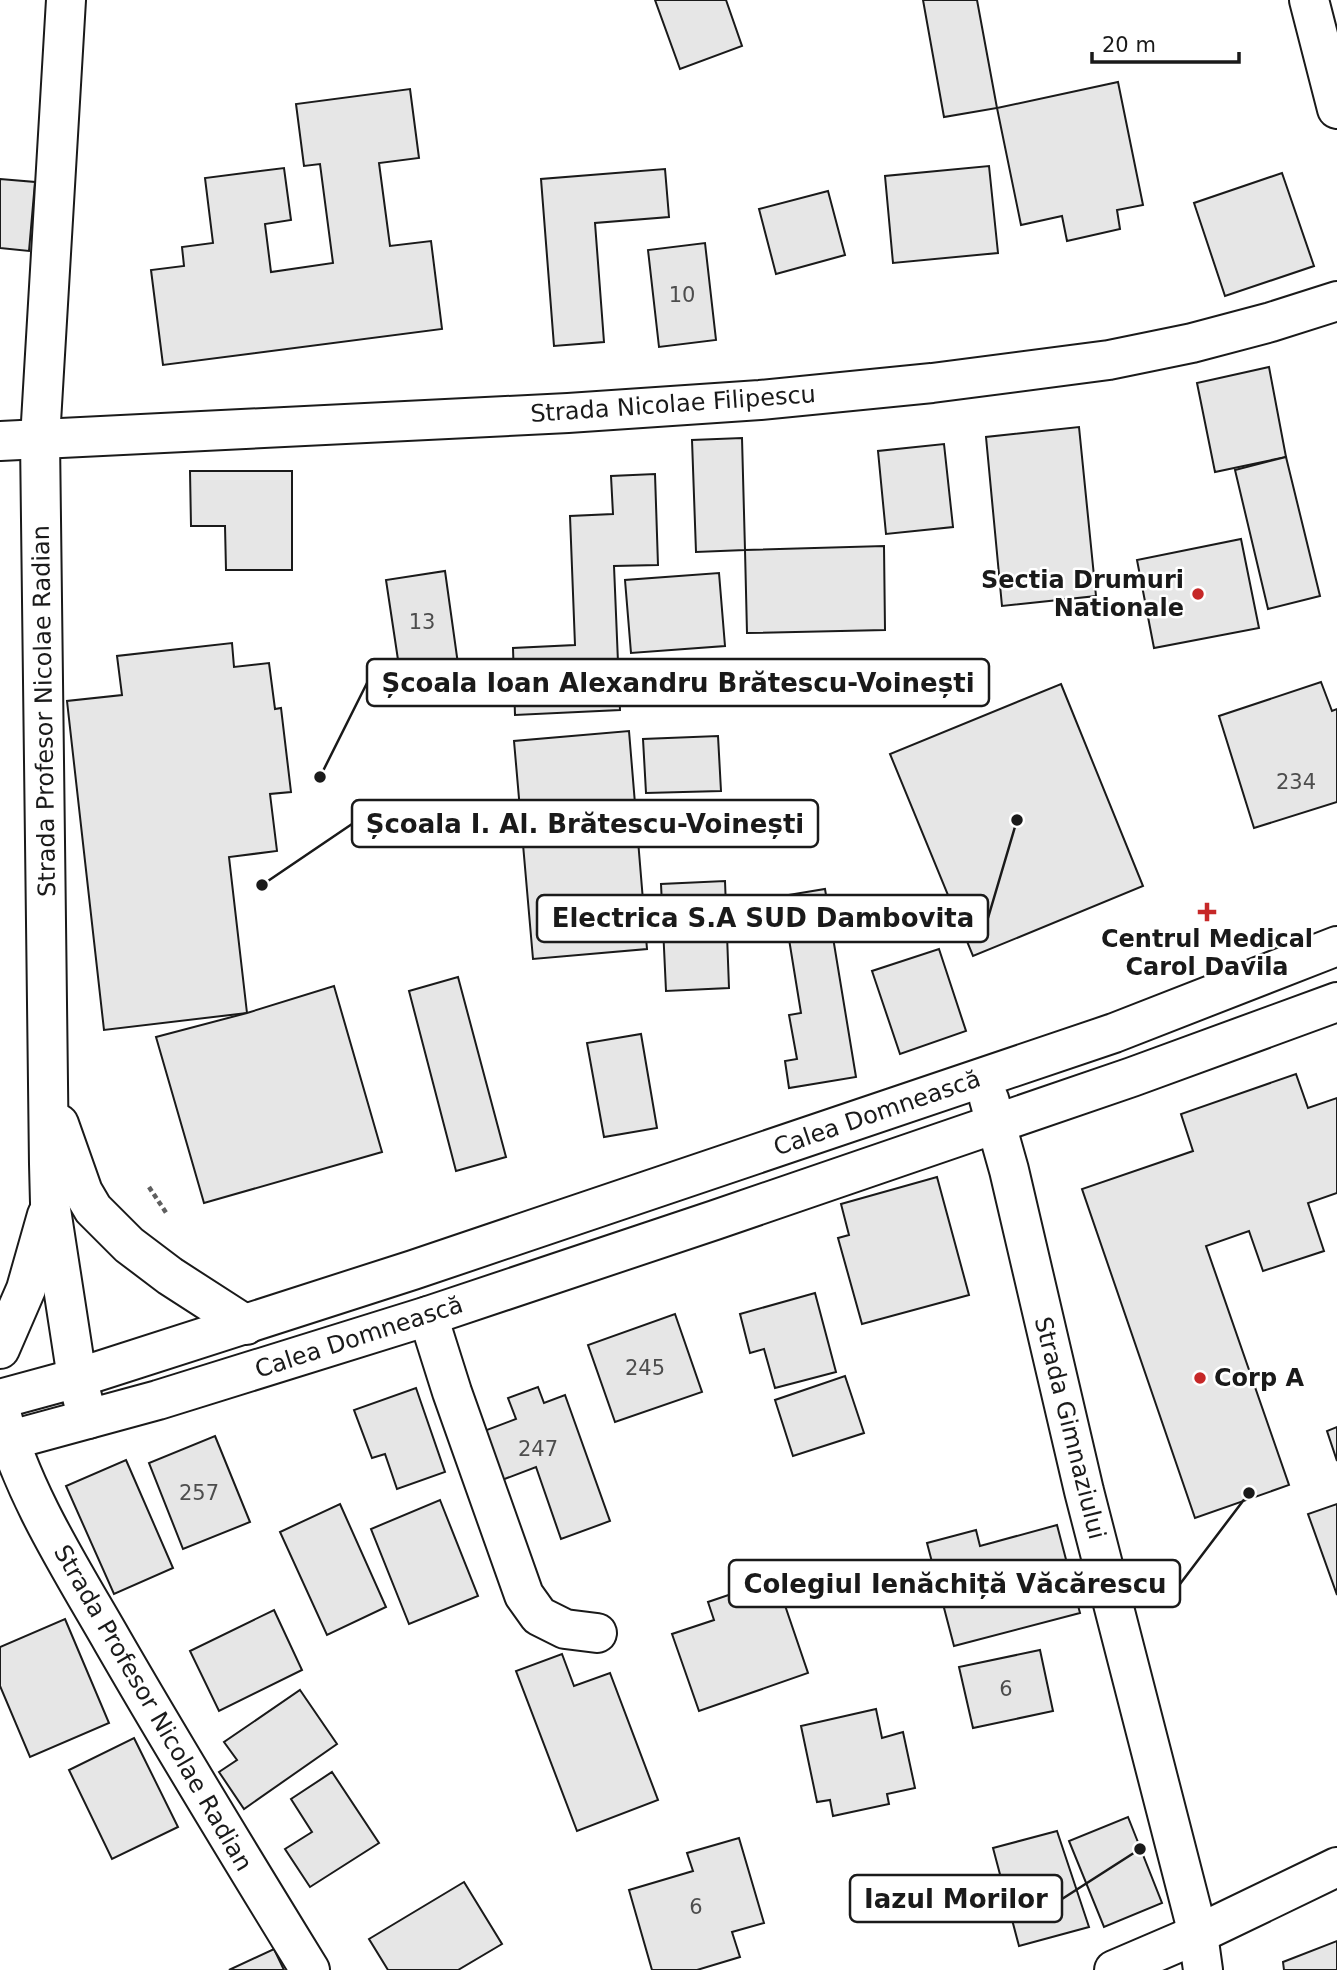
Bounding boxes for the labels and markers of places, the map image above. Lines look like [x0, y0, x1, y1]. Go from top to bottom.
place label: Sectia Drumuri Nationale [981, 566, 1184, 622]
marker: Sectia Drumuri Nationale [1190, 586, 1206, 602]
callout: Școala Ioan Alexandru Brătescu-Voinești [367, 659, 989, 706]
callout: Școala I. Al. Brătescu-Voinești [352, 800, 818, 847]
callout: Electrica S.A SUD Dambovita [537, 895, 988, 942]
marker: Centrul Medical Carol Davila [1197, 902, 1217, 922]
place label: Centrul Medical Carol Davila [1101, 925, 1313, 981]
place label: Corp A [1214, 1364, 1304, 1392]
marker: Corp A [1192, 1370, 1208, 1386]
callout: Colegiul Ienăchiță Văcărescu [729, 1560, 1180, 1607]
callout: Iazul Morilor [850, 1875, 1062, 1922]

